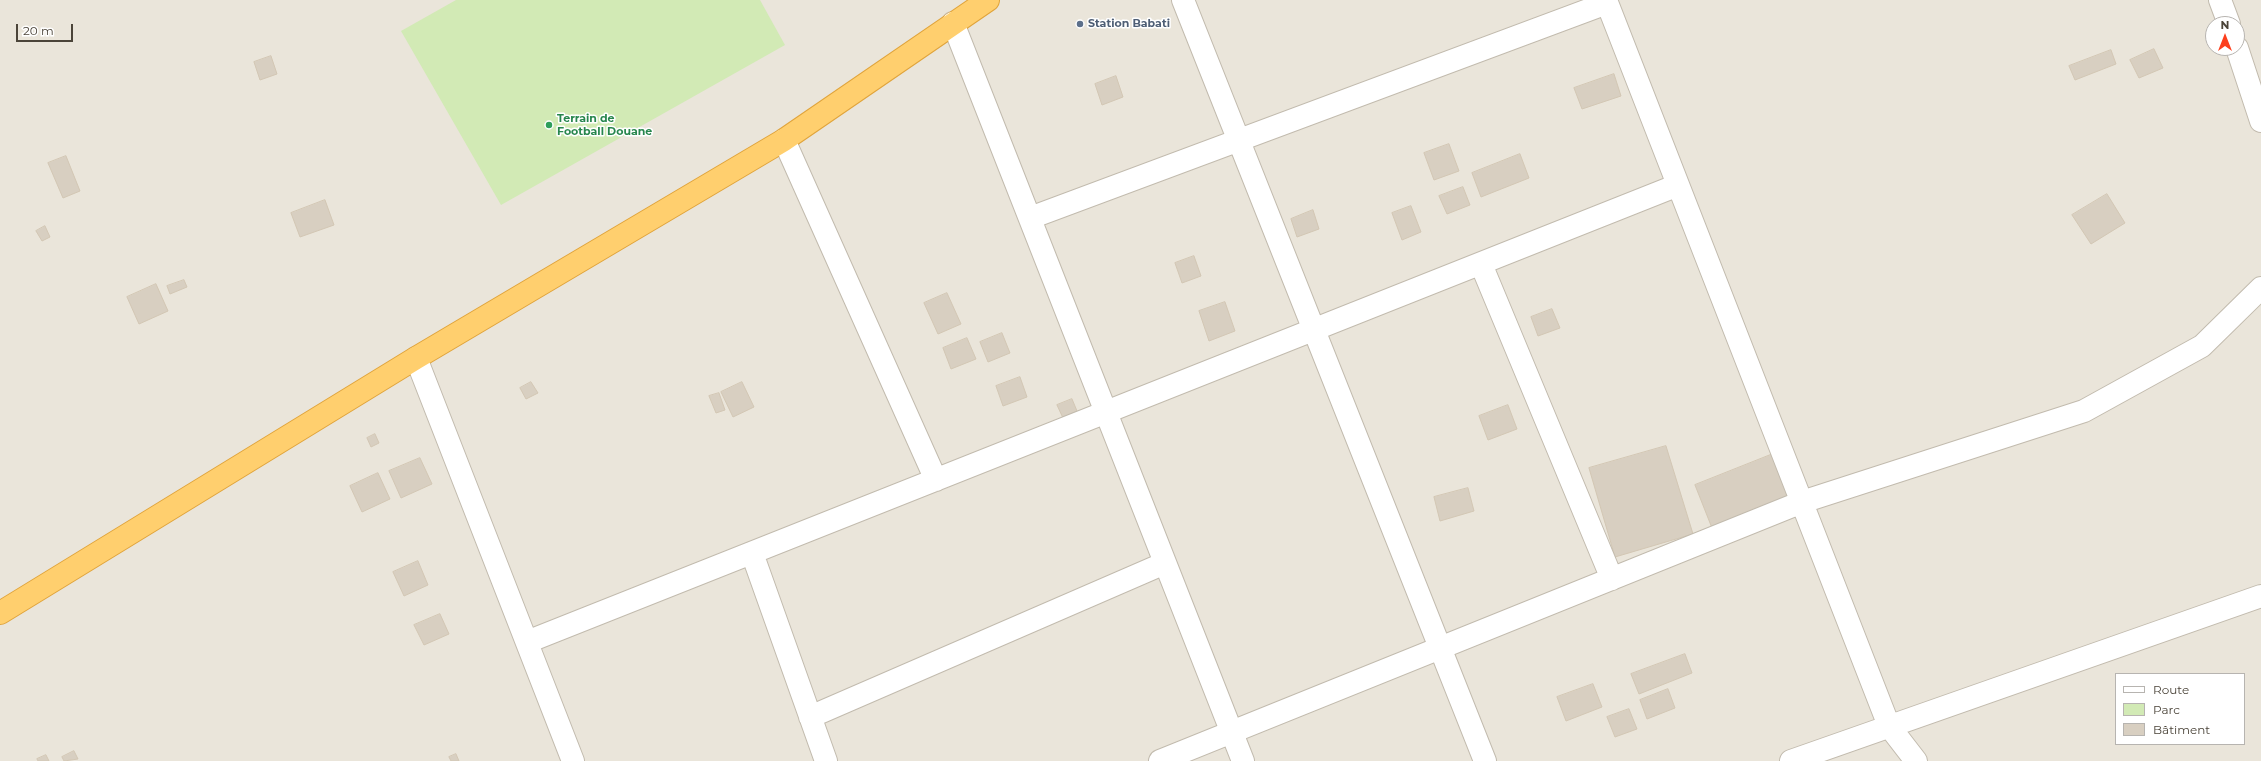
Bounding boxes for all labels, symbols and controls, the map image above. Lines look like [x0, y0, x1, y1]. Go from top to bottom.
scale bar [18, 16, 75, 42]
north arrow [2205, 16, 2245, 56]
place label: Station Babati [1088, 17, 1170, 31]
text: N [2221, 18, 2229, 32]
marker: Station Babati [1075, 19, 1085, 29]
text: 20 m [23, 23, 54, 38]
place label: Terrain de Football Douane [557, 112, 652, 138]
marker: Terrain de Football Douane [544, 120, 554, 130]
legend [2115, 673, 2245, 745]
text: Route [2153, 682, 2189, 697]
text: Parc [2153, 702, 2180, 717]
text: Bâtiment [2153, 722, 2210, 737]

